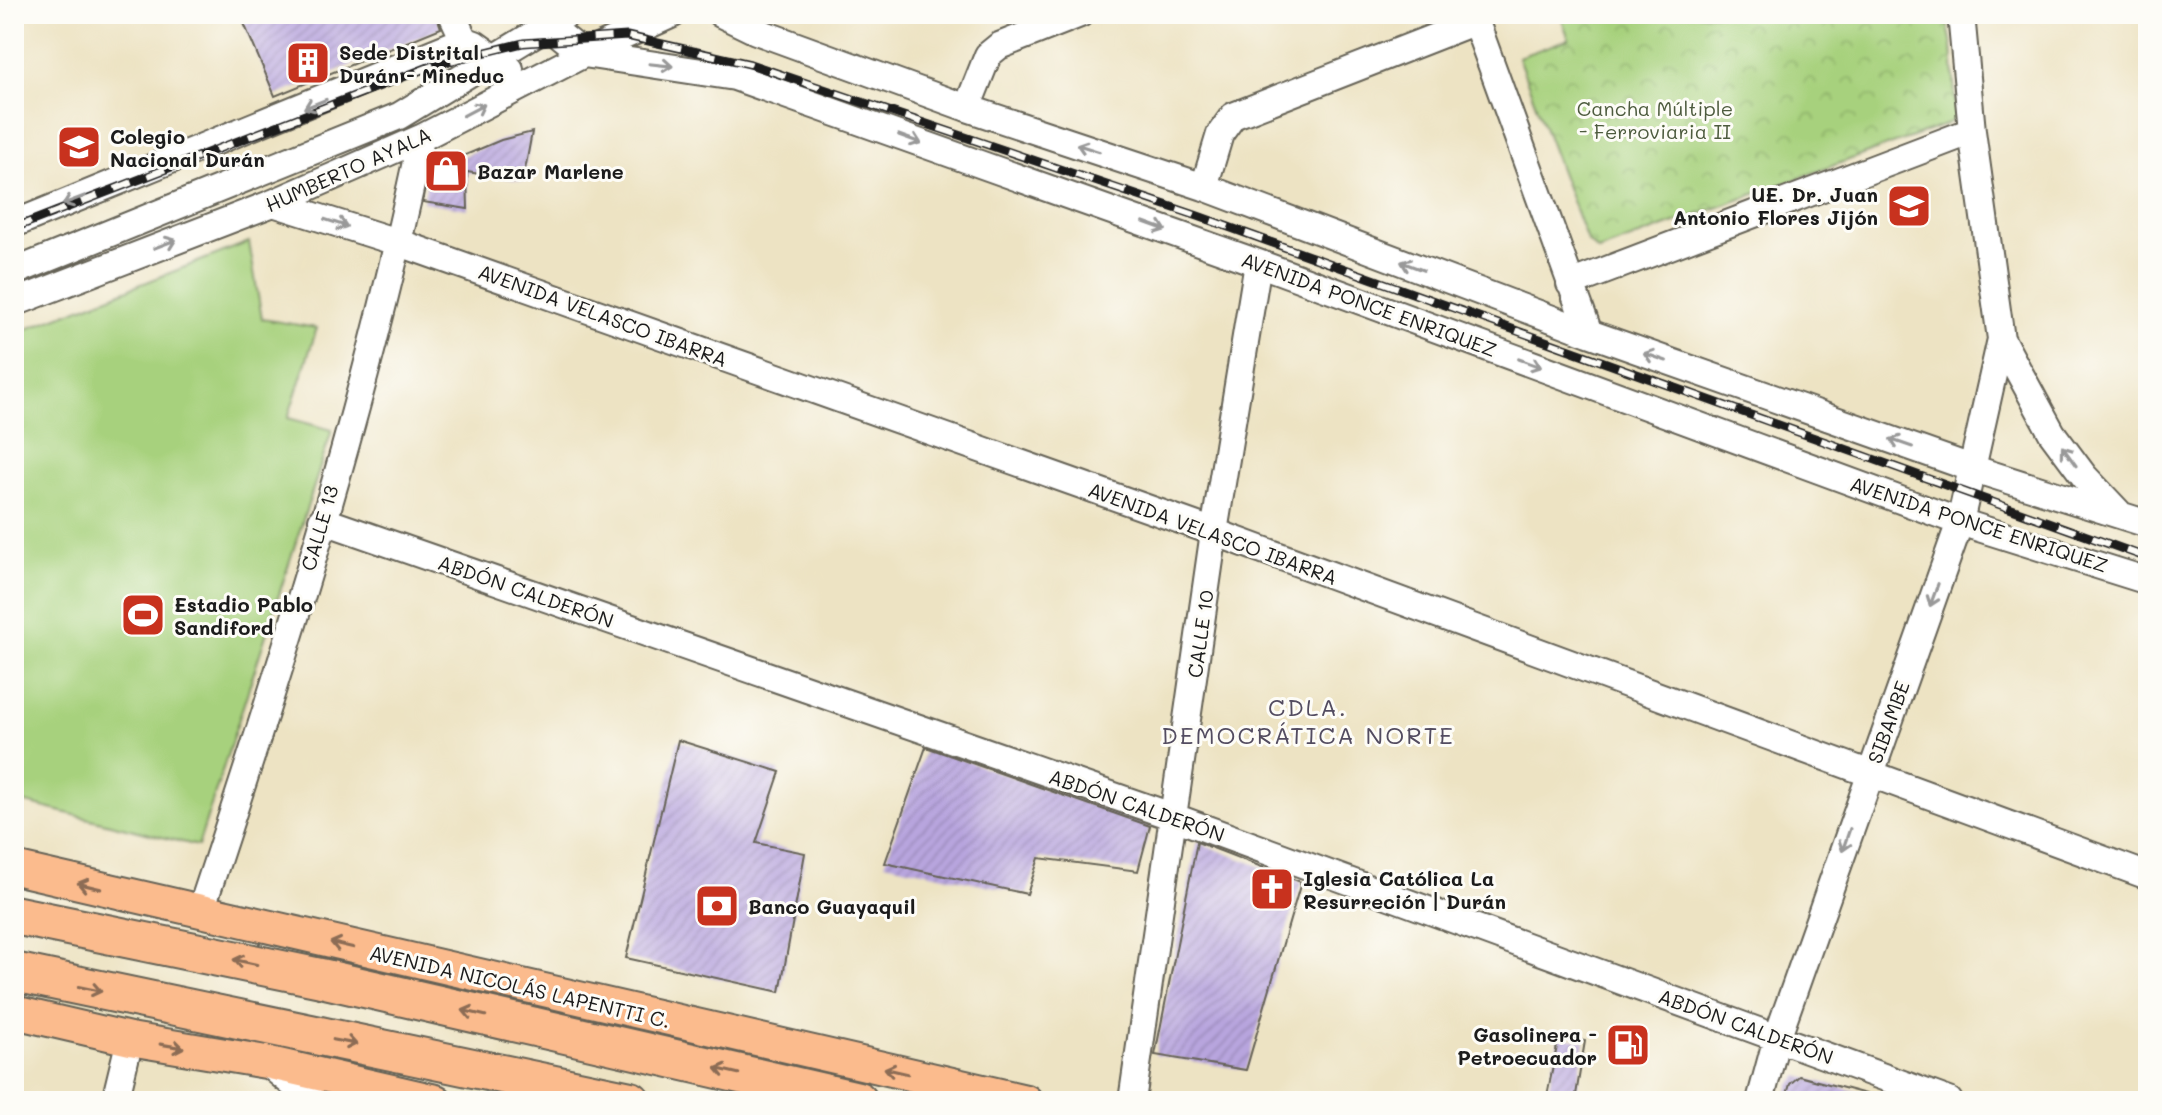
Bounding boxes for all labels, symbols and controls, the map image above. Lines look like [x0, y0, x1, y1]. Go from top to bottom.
building icon: Sede Distrital Durán - Mineduc [284, 39, 332, 87]
place label: Sede Distrital Durán - Mineduc [339, 39, 504, 88]
one-way arrow [648, 58, 674, 73]
park label: Cancha Múltiple - Ferroviaria II [1577, 95, 1733, 144]
one-way arrow [303, 97, 328, 112]
one-way arrow [462, 102, 485, 118]
street label: HUMBERTO AYALA [261, 121, 435, 217]
school or university icon: Colegio Nacional Durán [55, 123, 103, 171]
place label: Colegio Nacional Durán [110, 123, 265, 172]
one-way arrow [897, 133, 922, 147]
one-way arrow [1076, 140, 1101, 155]
shop icon: Bazar Marlene [422, 147, 470, 195]
place label: Bazar Marlene [477, 158, 624, 184]
place label: UE. Dr. Juan Antonio Flores Jijón [1673, 181, 1878, 230]
school or university icon: UE. Dr. Juan Antonio Flores Jijón [1885, 182, 1933, 230]
one-way arrow [62, 194, 87, 209]
one-way arrow [323, 216, 349, 231]
one-way arrow [1142, 220, 1167, 235]
one-way arrow [152, 236, 177, 251]
street label: AVENIDA PONCE ENRIQUEZ [1238, 246, 1500, 362]
street label: AVENIDA VELASCO IBARRA [475, 258, 731, 372]
one-way arrow [1400, 258, 1425, 272]
one-way arrow [1643, 348, 1668, 363]
one-way arrow [1518, 357, 1543, 372]
one-way arrow [1888, 434, 1913, 449]
one-way arrow [2061, 446, 2078, 467]
street label: AVENIDA PONCE ENRIQUEZ [1847, 470, 2111, 578]
street label: AVENIDA VELASCO IBARRA [1085, 476, 1341, 590]
street label: CALLE 13 [294, 482, 344, 574]
street label: ABDÓN CALDERÓN [435, 549, 617, 633]
one-way arrow [1926, 582, 1940, 607]
street label: CALLE 10 [1181, 588, 1219, 680]
sports icon: Estadio Pablo Sandiford [119, 591, 167, 639]
place label: Estadio Pablo Sandiford [174, 591, 313, 640]
street label: SIBAMBE [1861, 677, 1915, 767]
district label: CDLA. DEMOCRÁTICA NORTE [1161, 691, 1455, 750]
street label: ABDÓN CALDERÓN [1046, 763, 1228, 847]
one-way arrow [1838, 827, 1853, 852]
church icon: Iglesia Católica La Resurreción | Durán [1248, 865, 1296, 913]
place label: Iglesia Católica La Resurreción | Durán [1303, 865, 1506, 914]
one-way arrow [76, 878, 102, 893]
bank icon: Banco Guayaquil [693, 882, 741, 930]
place label: Banco Guayaquil [748, 893, 915, 919]
one-way arrow [330, 937, 355, 952]
street label: AVENIDA NICOLÁS LAPENTTI C. [367, 939, 673, 1033]
one-way arrow [232, 954, 258, 969]
one-way arrow [77, 982, 103, 997]
street label: ABDÓN CALDERÓN [1655, 982, 1837, 1070]
one-way arrow [461, 1005, 487, 1020]
place label: Gasolinera - Petroecuador [1457, 1021, 1597, 1070]
fuel station icon: Gasolinera - Petroecuador [1604, 1021, 1652, 1069]
one-way arrow [331, 1035, 357, 1050]
one-way arrow [159, 1040, 184, 1055]
one-way arrow [715, 1063, 740, 1078]
one-way arrow [883, 1063, 909, 1078]

